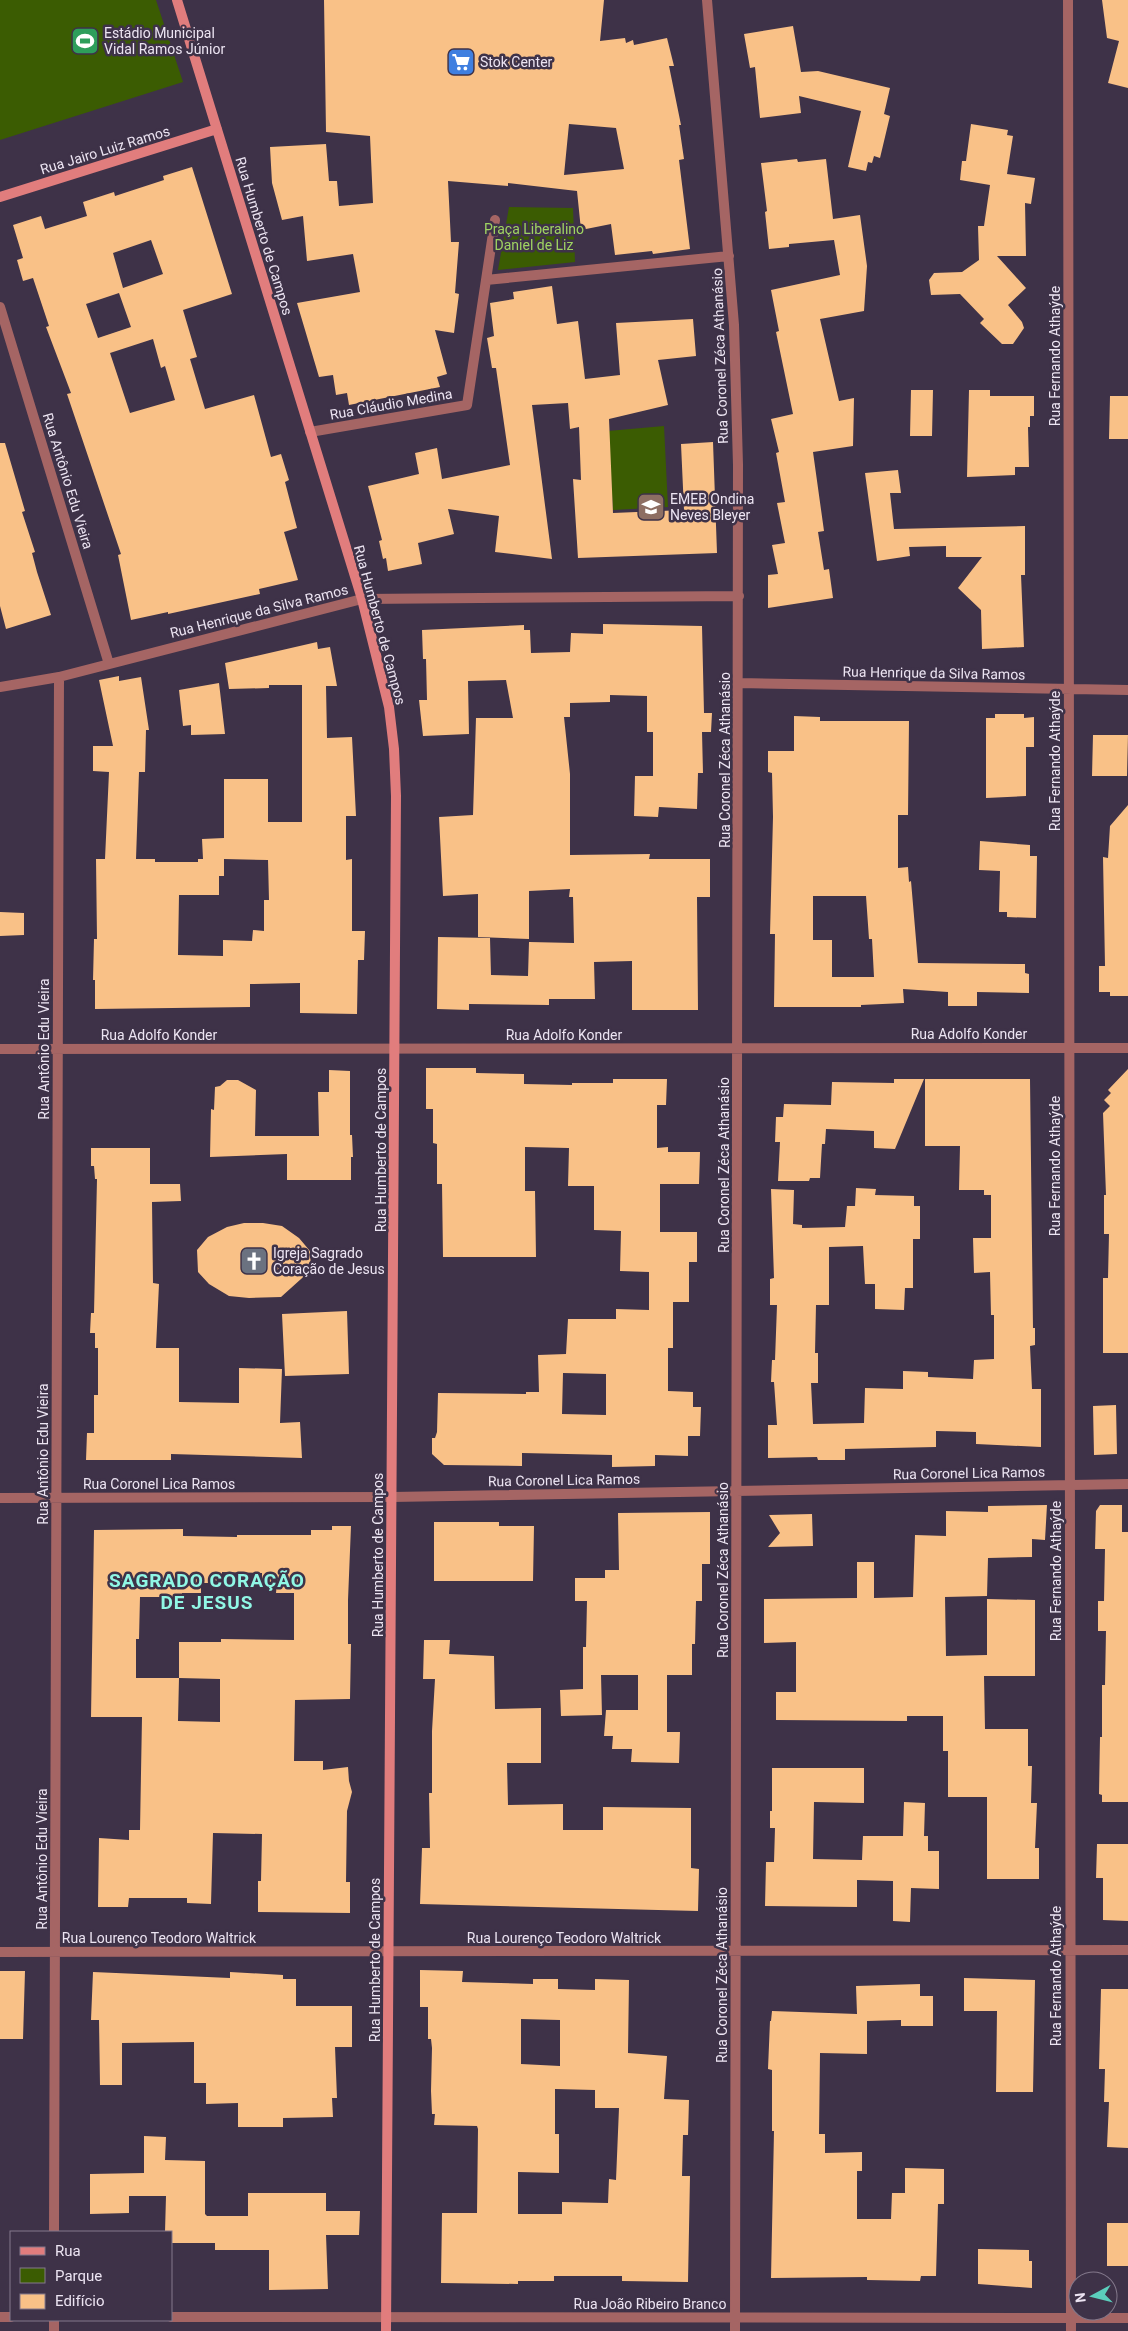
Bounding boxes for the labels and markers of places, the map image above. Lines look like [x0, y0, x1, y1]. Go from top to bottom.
place label: Estádio Municipal Vidal Ramos Júnior [104, 25, 225, 57]
sports icon: Estádio Municipal Vidal Ramos Júnior [70, 26, 100, 56]
supermarket icon: Stok Center [446, 47, 476, 77]
place label: Stok Center [480, 54, 553, 70]
place label: EMEB Ondina Neves Bleyer [670, 491, 754, 523]
school or university icon: EMEB Ondina Neves Bleyer [636, 492, 666, 522]
place label: Igreja Sagrado Coração de Jesus [273, 1245, 385, 1277]
church icon: Igreja Sagrado Coração de Jesus [239, 1246, 269, 1276]

